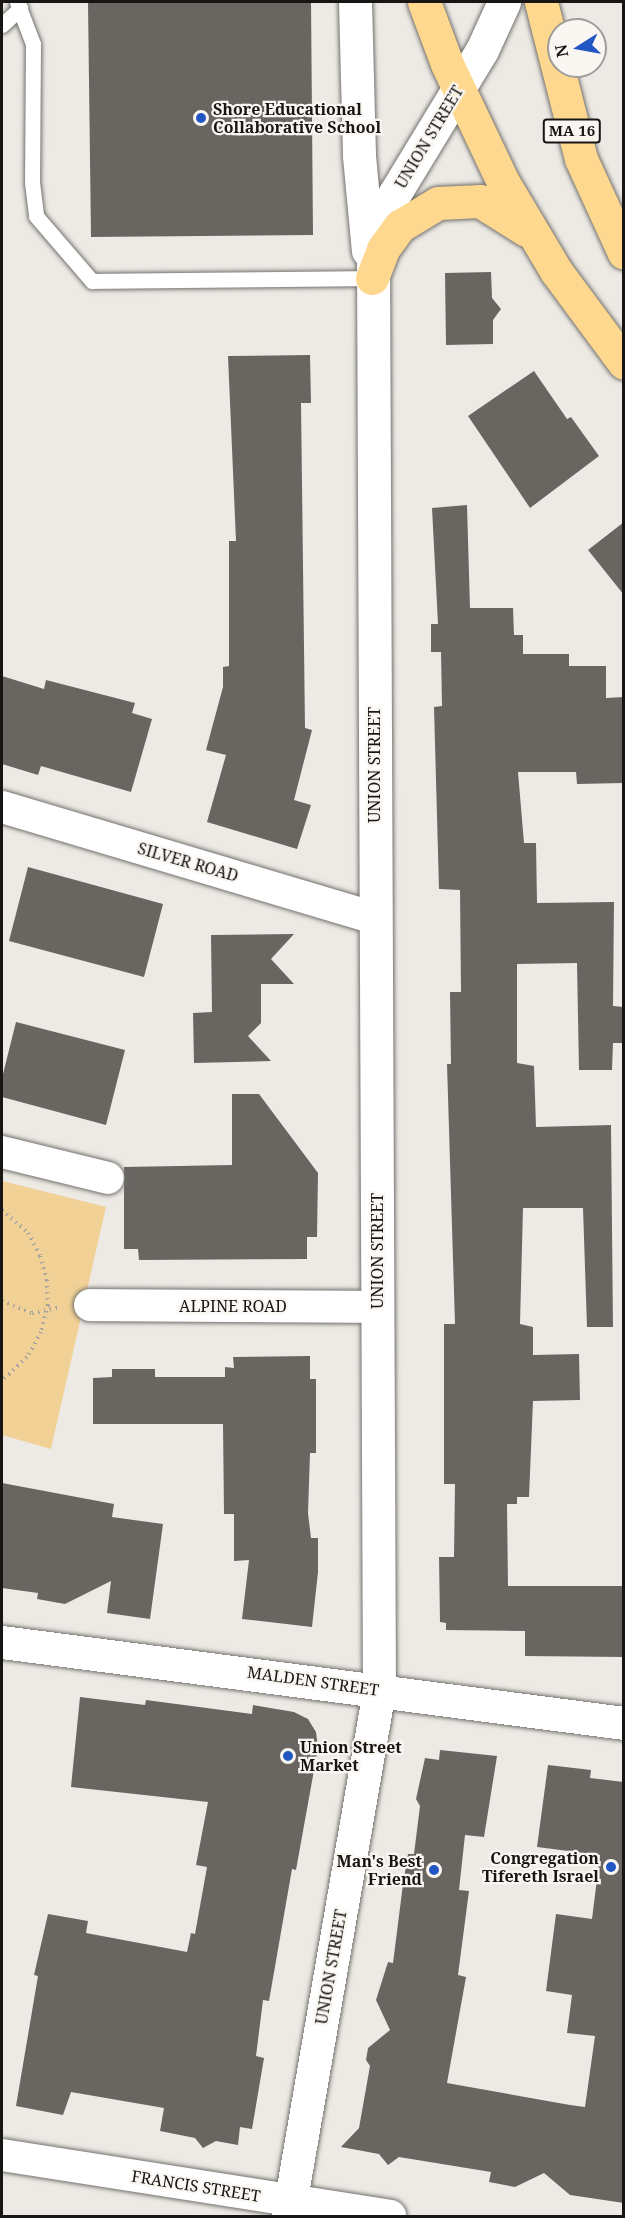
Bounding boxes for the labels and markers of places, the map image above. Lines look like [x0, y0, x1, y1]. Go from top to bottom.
place label: Shore Educational Collaborative School [213, 99, 381, 137]
marker: Shore Educational Collaborative School [194, 111, 208, 125]
place label: Union Street Market [300, 1737, 402, 1775]
marker: Union Street Market [281, 1749, 295, 1763]
place label: Congregation Tifereth Israel [482, 1848, 599, 1886]
place label: Man's Best Friend [337, 1851, 422, 1889]
marker: Congregation Tifereth Israel [604, 1860, 618, 1874]
marker: Man's Best Friend [427, 1863, 441, 1877]

